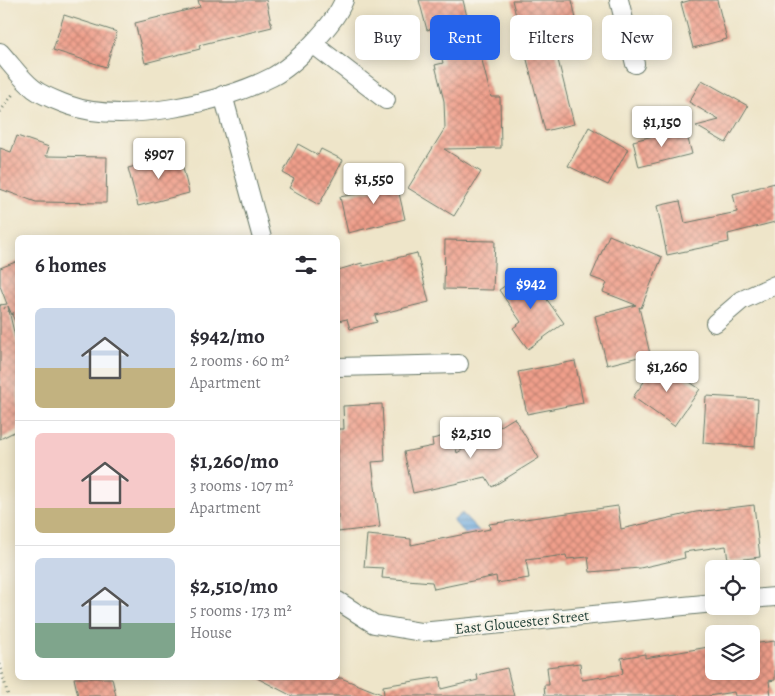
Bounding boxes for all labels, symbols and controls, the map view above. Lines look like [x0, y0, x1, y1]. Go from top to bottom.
chip: Buy [355, 15, 420, 60]
chip: Rent [430, 15, 500, 60]
chip: Filters [510, 15, 592, 60]
chip: New [602, 15, 672, 60]
pin: $1,150 [621, 106, 703, 148]
text: $1,150 [643, 111, 681, 133]
pin: $907 [129, 138, 189, 180]
text: $907 [144, 143, 174, 165]
pin: $1,550 [333, 162, 415, 205]
text: $1,550 [354, 168, 394, 190]
text: 6 homes [35, 251, 107, 279]
icon: filters [292, 251, 320, 279]
pin: $942 [501, 268, 561, 310]
text: $942 [516, 273, 546, 295]
text: $942/mo [190, 322, 265, 350]
icon: home [75, 328, 135, 388]
text: 2 rooms · 60 m² [190, 350, 290, 372]
pin: $1,260 [626, 350, 708, 393]
text: $1,260 [647, 356, 687, 378]
text: Apartment [190, 372, 261, 394]
pin: $2,510 [430, 416, 512, 459]
text: $2,510 [451, 422, 491, 444]
text: $1,260/mo [190, 447, 279, 475]
icon: home [75, 453, 135, 513]
text: 3 rooms · 107 m² [190, 475, 293, 497]
text: Apartment [190, 497, 261, 519]
map controls [705, 560, 760, 680]
button: locate [705, 560, 760, 615]
text: $2,510/mo [190, 572, 278, 600]
icon: home [75, 578, 135, 638]
text: 5 rooms · 173 m² [190, 600, 292, 622]
street label: East Gloucester Street [454, 605, 590, 639]
text: House [190, 622, 232, 644]
button: layers [705, 625, 760, 680]

